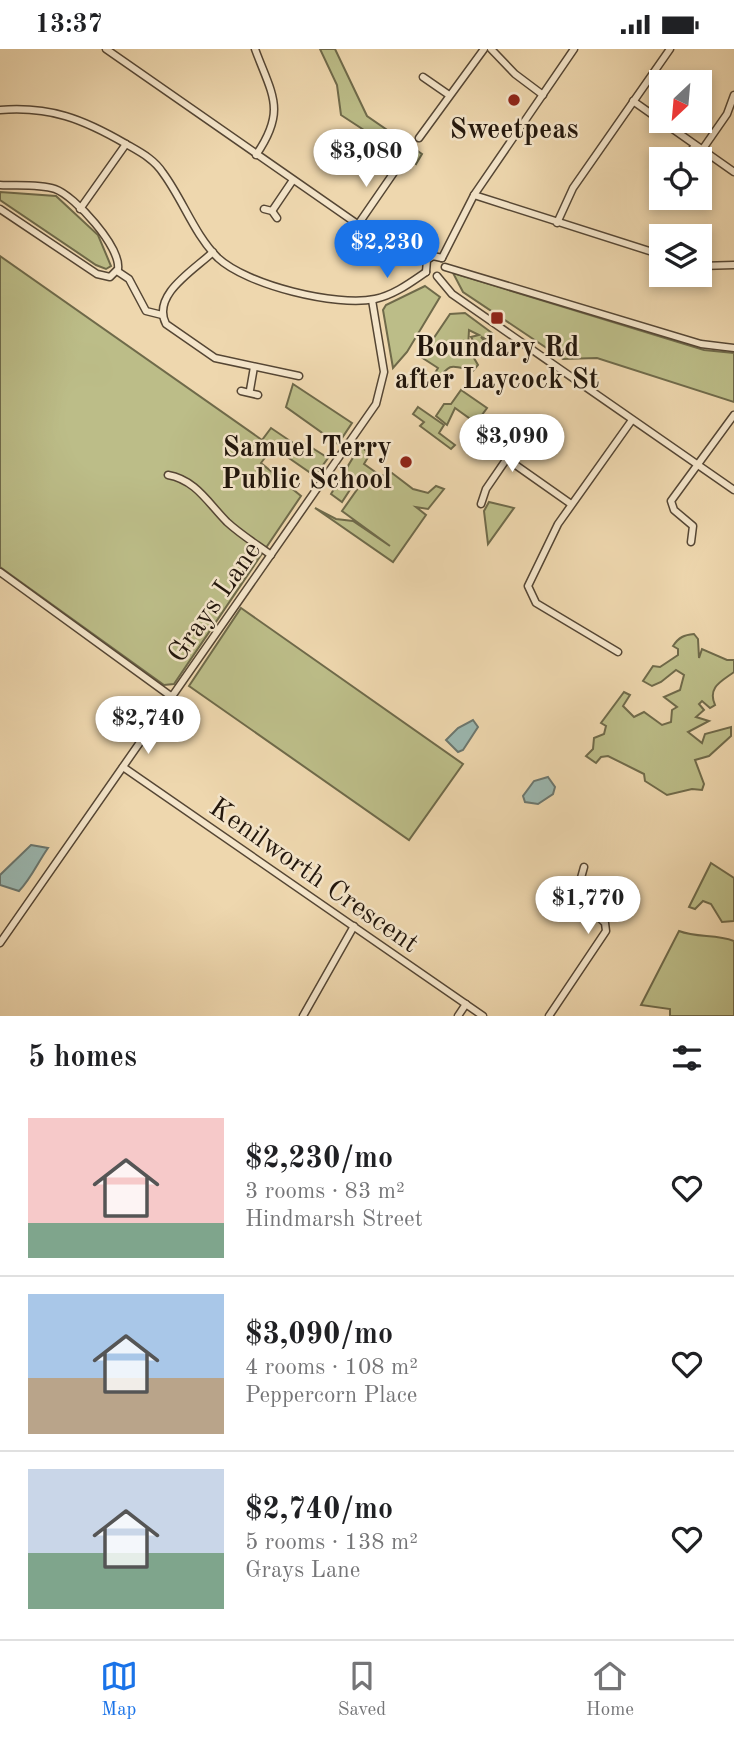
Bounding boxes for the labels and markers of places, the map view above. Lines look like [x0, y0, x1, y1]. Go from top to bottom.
marker: Sweetpeas [506, 92, 522, 108]
place label: Sweetpeas [450, 117, 578, 145]
pin: $3,080 [309, 129, 423, 189]
pin: $2,230 [330, 221, 444, 280]
marker: Boundary Rd after Laycock St [489, 310, 505, 326]
place label: Boundary Rd after Laycock St [395, 335, 599, 395]
pin: $3,090 [455, 415, 569, 474]
place label: Samuel Terry Public School [221, 435, 392, 495]
marker: Samuel Terry Public School [398, 454, 414, 470]
pin: $2,740 [91, 697, 205, 756]
pin: $1,770 [531, 877, 645, 936]

